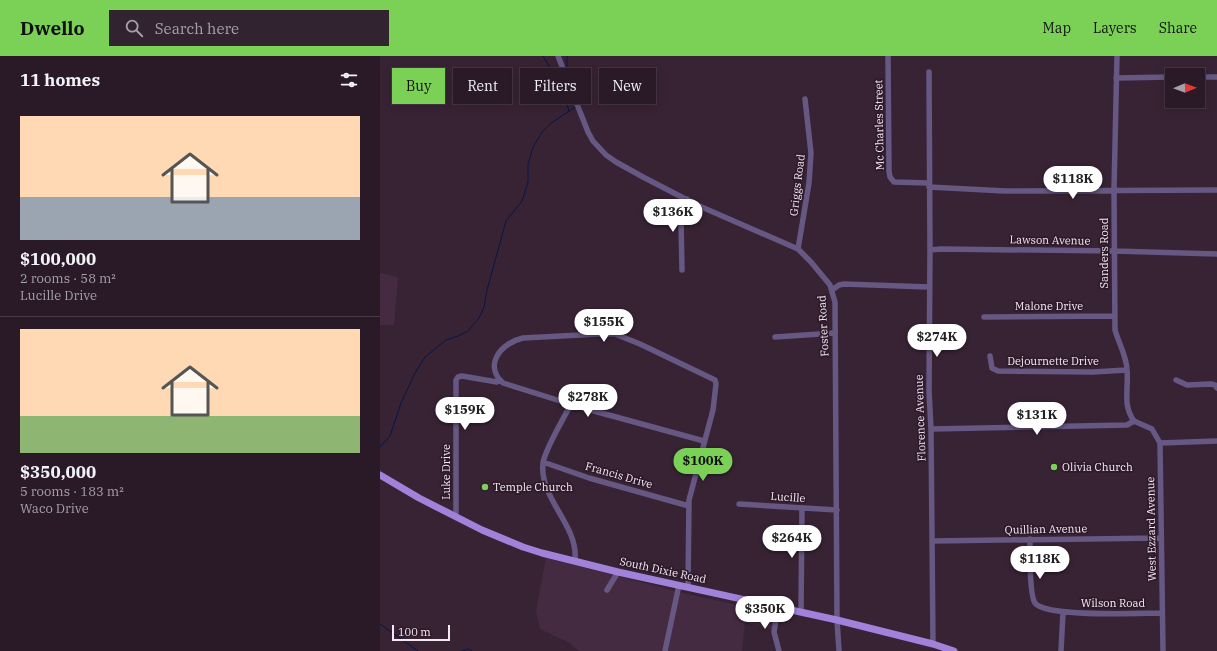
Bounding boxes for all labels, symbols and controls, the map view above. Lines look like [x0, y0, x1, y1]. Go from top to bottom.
search box [109, 10, 389, 46]
text: Dwello [20, 16, 85, 40]
icon: search [123, 17, 145, 39]
text: Search here [155, 19, 239, 38]
text: Map [1043, 19, 1071, 37]
text: Layers [1093, 19, 1137, 37]
text: Share [1159, 19, 1197, 37]
chip: Buy [392, 68, 445, 104]
chip: Rent [453, 68, 512, 104]
chip: Filters [520, 68, 591, 104]
chip: New [599, 68, 656, 104]
north arrow [1165, 68, 1205, 108]
map controls [1165, 68, 1205, 108]
text: 11 homes [20, 69, 100, 91]
icon: filters [338, 69, 360, 91]
street label: Mc Charles Street [871, 79, 887, 170]
icon: home [154, 142, 226, 214]
street label: Griggs Road [786, 153, 808, 217]
pin: $118K [1045, 166, 1101, 200]
text: $118K [1052, 170, 1094, 187]
pin: $136K [645, 199, 701, 233]
text: $136K [652, 203, 694, 220]
street label: Sanders Road [1097, 217, 1111, 289]
street label: Lawson Avenue [1009, 232, 1091, 248]
text: $100,000 [20, 248, 96, 270]
text: 2 rooms · 58 m² [20, 270, 116, 287]
text: Lucille Drive [20, 287, 97, 304]
street label: Foster Road [814, 295, 832, 357]
street label: Malone Drive [1015, 299, 1083, 313]
pin: $155K [576, 309, 632, 343]
text: $155K [583, 313, 625, 330]
pin: $274K [909, 324, 965, 358]
text: $274K [916, 328, 958, 345]
street label: Dejournette Drive [1007, 354, 1099, 368]
icon: home [154, 355, 226, 427]
street label: Florence Avenue [911, 374, 929, 462]
pin: $278K [560, 384, 616, 418]
text: $278K [567, 388, 609, 405]
pin: $159K [437, 397, 493, 431]
text: $159K [444, 401, 486, 418]
pin: $131K [1009, 402, 1065, 436]
text: $131K [1016, 406, 1058, 423]
street label: Luke Drive [439, 444, 453, 500]
pin: $100K [675, 448, 731, 482]
text: $100K [682, 452, 724, 469]
street label: Francis Drive [584, 459, 654, 491]
place label: Olivia Church [1062, 460, 1133, 474]
text: $350,000 [20, 461, 96, 483]
marker: Olivia Church [1049, 462, 1059, 472]
street label: West Ezzard Avenue [1143, 476, 1159, 582]
place label: Temple Church [493, 480, 573, 494]
marker: Temple Church [480, 482, 490, 492]
text: 5 rooms · 183 m² [20, 483, 124, 500]
street label: Lucille [770, 489, 806, 505]
text: Waco Drive [20, 500, 89, 517]
street label: Quillian Avenue [1005, 521, 1087, 537]
pin: $264K [764, 525, 820, 559]
text: $264K [771, 529, 813, 546]
pin: $118K [1012, 546, 1068, 580]
text: $118K [1019, 550, 1061, 567]
street label: South Dixie Road [618, 554, 708, 586]
pin: $350K [737, 596, 793, 630]
street label: Wilson Road [1081, 596, 1146, 610]
text: $350K [744, 600, 786, 617]
scale bar [392, 623, 450, 642]
text: 100 m [398, 625, 431, 639]

